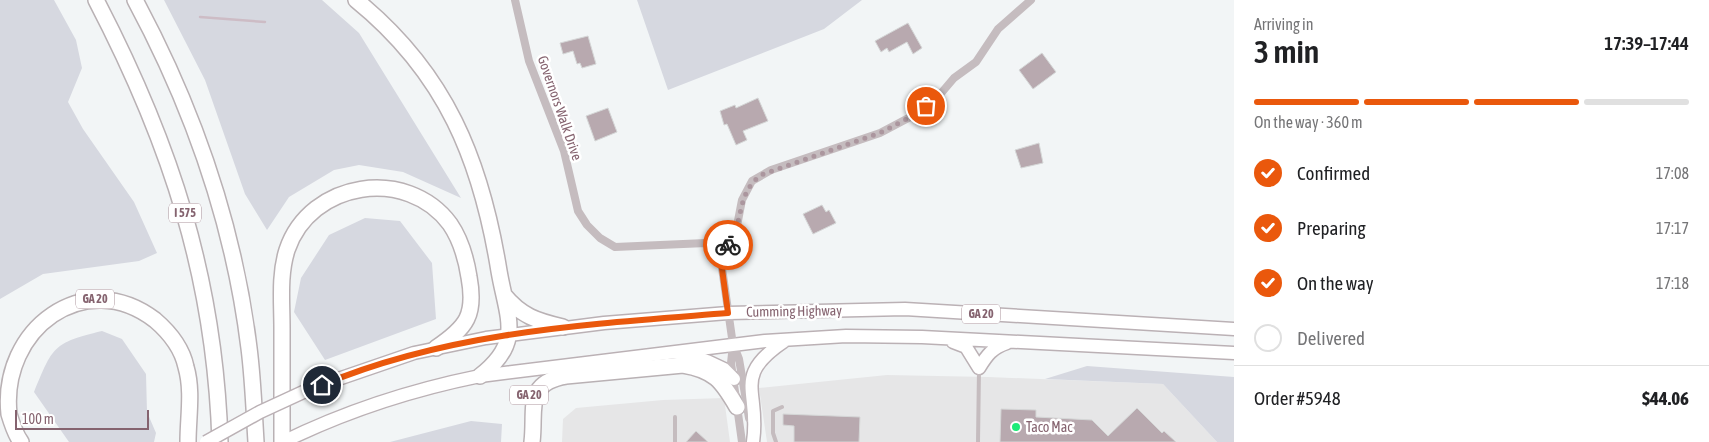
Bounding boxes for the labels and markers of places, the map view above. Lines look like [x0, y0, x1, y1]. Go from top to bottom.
pin [905, 85, 947, 127]
pin [301, 364, 343, 406]
place label: Taco Mac [1026, 419, 1073, 435]
marker: Taco Mac [1010, 421, 1022, 433]

